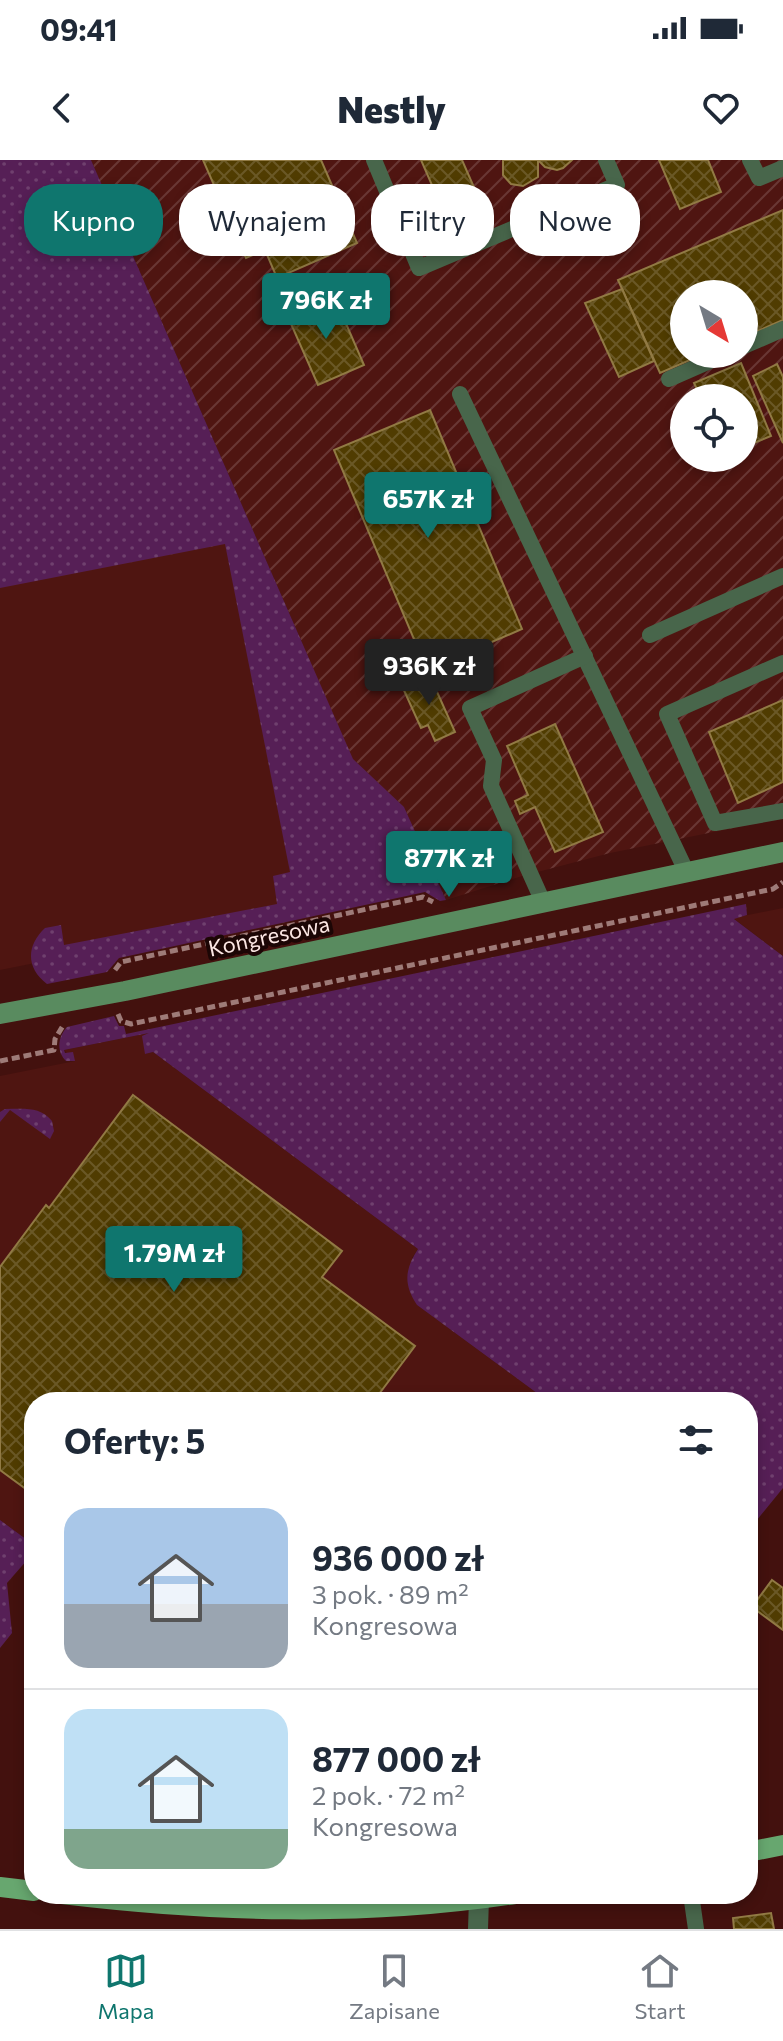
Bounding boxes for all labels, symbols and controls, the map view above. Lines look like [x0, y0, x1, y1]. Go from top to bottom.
text: 09:41 [40, 10, 117, 47]
icon: back [40, 86, 84, 130]
text: Nestly [337, 86, 446, 130]
icon: heart [699, 86, 743, 130]
chip: Kupno [24, 184, 163, 256]
chip: Wynajem [179, 184, 355, 256]
chip: Filtry [371, 184, 494, 256]
chip: Nowe [510, 184, 640, 256]
pin: 796K zł [252, 273, 400, 341]
north arrow [670, 280, 758, 368]
map controls [670, 280, 758, 472]
text: 796K zł [280, 283, 372, 314]
button: locate [670, 384, 758, 472]
pin: 657K zł [354, 472, 502, 540]
text: 657K zł [382, 482, 474, 513]
pin: 936K zł [355, 639, 503, 707]
text: 936K zł [383, 649, 475, 680]
pin: 877K zł [375, 831, 523, 899]
text: 877K zł [404, 841, 494, 872]
street label: Kongresowa [206, 909, 332, 962]
pin: 1.79M zł [91, 1226, 257, 1294]
text: 1.79M zł [123, 1236, 225, 1267]
icon: filters [674, 1418, 718, 1462]
text: Oferty: 5 [64, 1419, 205, 1461]
text: 936 000 zł [312, 1536, 484, 1578]
icon: home [128, 1540, 224, 1636]
text: 3 pok. · 89 m² [312, 1578, 469, 1609]
text: Kongresowa [312, 1609, 458, 1640]
text: 877 000 zł [312, 1737, 480, 1779]
icon: home [128, 1741, 224, 1837]
text: 2 pok. · 72 m² [312, 1779, 465, 1810]
text: Kongresowa [312, 1810, 458, 1841]
tab: Mapa [97, 1949, 154, 2024]
tab: Zapisane [349, 1949, 440, 2024]
tab: Start [635, 1949, 686, 2024]

